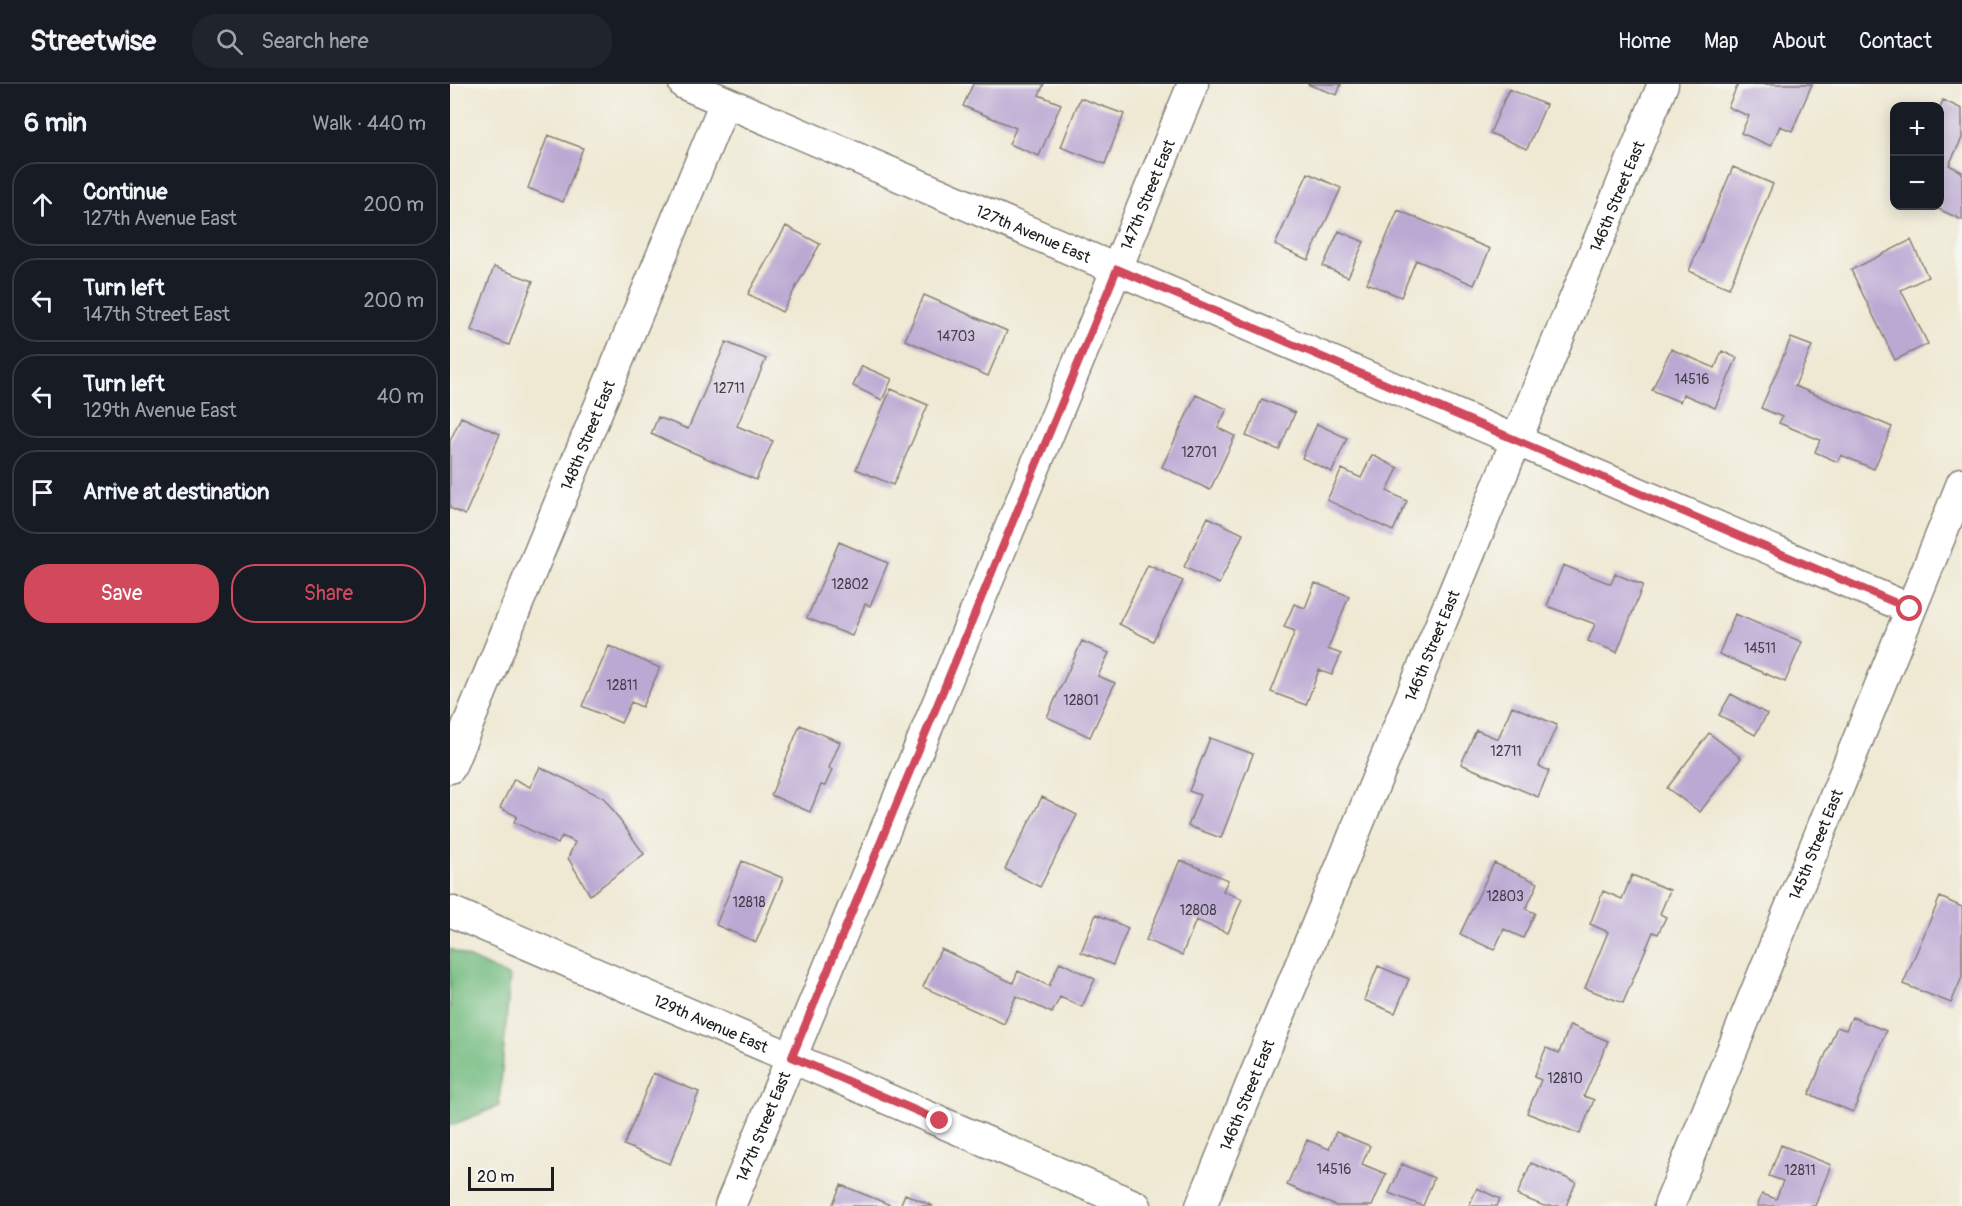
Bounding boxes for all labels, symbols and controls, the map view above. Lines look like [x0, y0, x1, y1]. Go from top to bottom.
search box [192, 14, 612, 68]
text: Streetwise [30, 24, 156, 59]
icon: search [213, 25, 246, 58]
text: Search here [261, 27, 369, 55]
text: Home [1618, 28, 1671, 55]
text: Map [1704, 28, 1739, 55]
text: About [1772, 28, 1826, 55]
text: Contact [1859, 28, 1932, 55]
map controls [1890, 102, 1944, 210]
button: + [1890, 102, 1944, 156]
text: 6 min [24, 107, 87, 139]
text: Walk · 440 m [312, 111, 426, 136]
street label: 147th Street East [1117, 136, 1180, 253]
street label: 146th Street East [1586, 137, 1650, 255]
button: − [1890, 156, 1944, 210]
text: Continue [83, 178, 167, 206]
icon: ahead [26, 188, 59, 221]
text: 200 m [363, 192, 424, 217]
street label: 127th Avenue East [972, 201, 1094, 268]
text: 127th Avenue East [83, 206, 237, 231]
text: Turn left [83, 274, 165, 302]
icon: left [26, 284, 59, 317]
text: 200 m [363, 288, 424, 313]
text: 147th Street East [83, 302, 230, 327]
house number: 14703 [937, 328, 975, 345]
text: Turn left [83, 370, 165, 398]
house number: 14516 [1675, 371, 1709, 388]
street label: 148th Street East [557, 377, 620, 494]
icon: left [26, 380, 59, 413]
house number: 12711 [713, 380, 745, 397]
text: 40 m [377, 384, 424, 409]
text: 129th Avenue East [83, 398, 237, 423]
house number: 12701 [1181, 444, 1217, 461]
icon: arrive [26, 476, 59, 509]
text: Arrive at destination [83, 478, 269, 506]
button: Save [24, 564, 219, 623]
button: Share [231, 564, 426, 623]
house number: 12802 [831, 576, 869, 593]
street label: 146th Street East [1401, 587, 1465, 705]
route start [1896, 595, 1922, 621]
house number: 14511 [1744, 640, 1776, 657]
house number: 12811 [606, 677, 638, 694]
house number: 12801 [1063, 692, 1099, 709]
house number: 12711 [1490, 743, 1522, 760]
street label: 145th Street East [1785, 786, 1848, 903]
house number: 12803 [1486, 888, 1524, 905]
house number: 12818 [733, 894, 765, 911]
house number: 12808 [1180, 902, 1216, 919]
street label: 129th Avenue East [650, 991, 771, 1058]
street label: 146th Street East [1216, 1036, 1280, 1154]
street label: 147th Street East [732, 1068, 796, 1185]
house number: 12810 [1547, 1070, 1583, 1087]
route end [926, 1107, 952, 1133]
house number: 14516 [1317, 1161, 1351, 1178]
house number: 12811 [1784, 1162, 1816, 1179]
scale bar [468, 1164, 554, 1192]
text: 20 m [477, 1167, 515, 1187]

